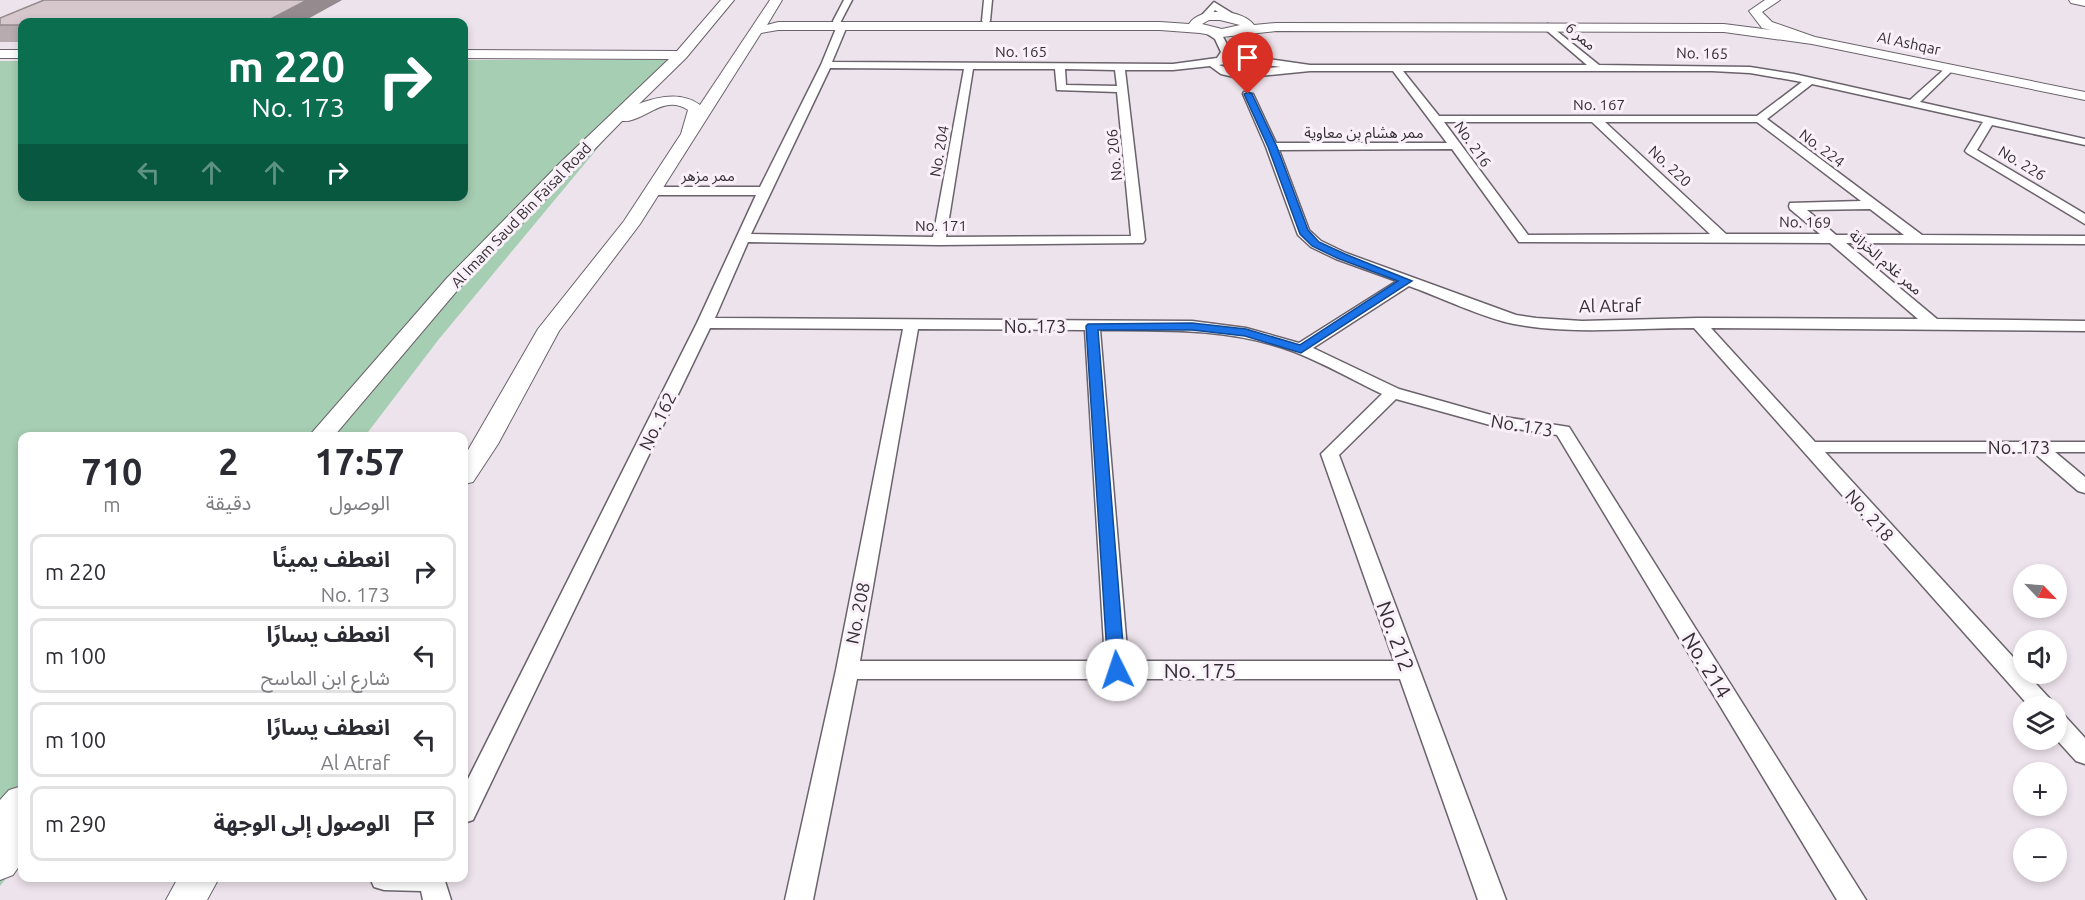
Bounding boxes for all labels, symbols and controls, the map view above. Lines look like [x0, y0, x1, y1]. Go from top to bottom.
street label: ممر 6 [1562, 18, 1600, 54]
street label: Al Ashqar [1876, 28, 1943, 58]
pin [1222, 32, 1273, 94]
icon: arrive [1231, 41, 1264, 74]
icon: right [366, 42, 444, 120]
text: 220 m [228, 43, 345, 90]
street label: No. 165 [995, 43, 1047, 60]
street label: No. 165 [1676, 44, 1728, 62]
text: No. 173 [251, 92, 345, 122]
street label: No. 167 [1573, 96, 1625, 113]
street label: No. 216 [1451, 118, 1495, 170]
street label: No. 204 [926, 124, 952, 178]
street label: ممر هشام بن معاوية [1304, 124, 1424, 144]
street label: No. 224 [1796, 126, 1848, 170]
street label: No. 206 [1103, 128, 1125, 182]
street label: Al Imam Saud Bin Faisal Road [447, 139, 595, 291]
street label: No. 220 [1645, 142, 1695, 190]
street label: No. 226 [1995, 142, 2049, 184]
icon: left [132, 156, 165, 189]
icon: ahead [195, 156, 228, 189]
icon: ahead [258, 156, 291, 189]
icon: right [321, 156, 354, 189]
street label: ممر مزهر [680, 167, 735, 185]
street label: No. 169 [1779, 213, 1831, 231]
street label: No. 171 [915, 217, 967, 234]
street label: ممر غلام الخزانة [1844, 226, 1926, 300]
street label: Al Atraf [1579, 294, 1641, 316]
street label: No. 173 [1004, 316, 1066, 336]
street label: No. 162 [634, 389, 680, 453]
street label: No. 173 [1490, 410, 1554, 440]
street label: No. 173 [1988, 437, 2050, 457]
text: 2 [218, 441, 239, 482]
text: 17:57 [315, 441, 405, 482]
text: 710 [81, 451, 142, 492]
street label: No. 218 [1842, 485, 1898, 545]
text: دقيقة [206, 491, 251, 514]
text: الوصول [329, 491, 390, 514]
text: m [103, 493, 120, 516]
text: انعطف يمينًا [272, 546, 390, 571]
icon: right [408, 555, 441, 588]
text: 220 m [45, 559, 106, 584]
north arrow [2013, 564, 2067, 618]
map controls [2013, 564, 2067, 882]
street label: No. 208 [841, 580, 873, 646]
text: No. 173 [321, 583, 390, 606]
street label: No. 212 [1372, 598, 1420, 674]
text: انعطف يسارًا [267, 621, 390, 646]
street label: No. 214 [1678, 628, 1736, 702]
button: sound [2013, 630, 2067, 684]
position arrow [1085, 638, 1149, 702]
icon: left [408, 639, 441, 672]
text: 100 m [45, 643, 106, 668]
street label: No. 175 [1164, 658, 1236, 682]
text: شارع ابن الماسح [261, 666, 390, 689]
button: layers [2013, 696, 2067, 750]
text: انعطف يسارًا [267, 714, 390, 739]
icon: left [408, 723, 441, 756]
text: 100 m [45, 727, 106, 752]
text: Al Atraf [321, 751, 390, 774]
button: + [2013, 762, 2067, 816]
icon: arrive [408, 807, 441, 840]
text: الوصول إلى الوجهة [213, 810, 390, 835]
text: 290 m [45, 811, 106, 836]
button: − [2013, 828, 2067, 882]

